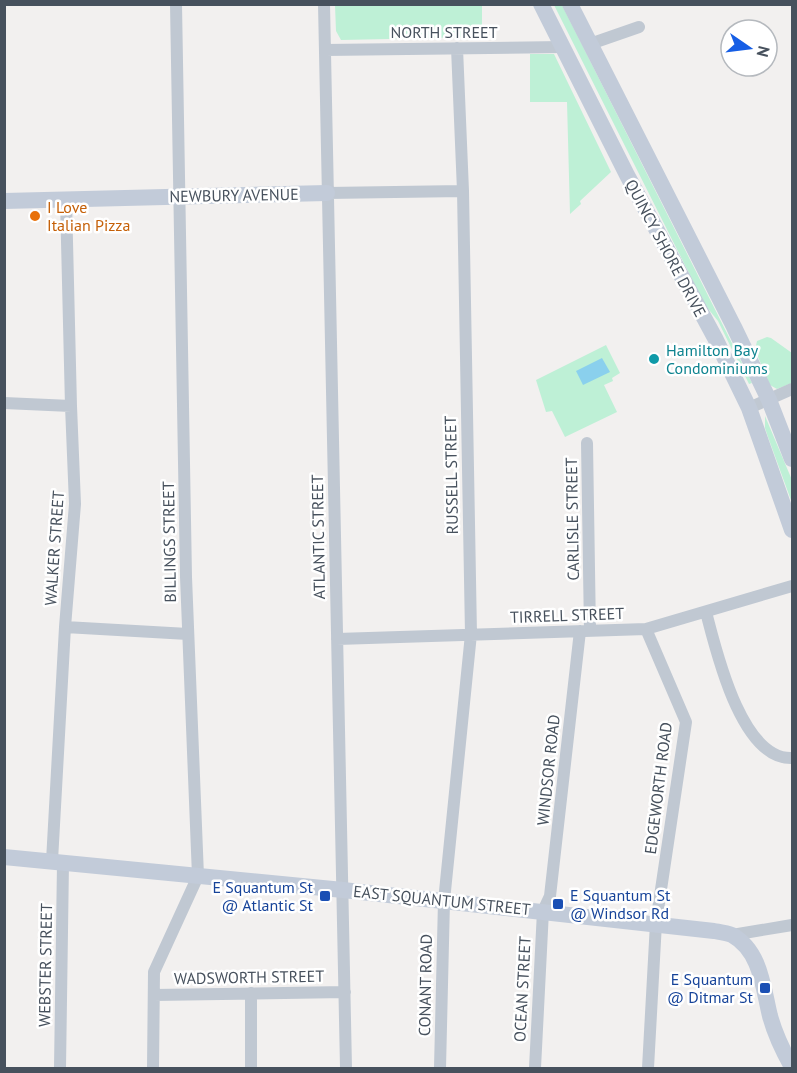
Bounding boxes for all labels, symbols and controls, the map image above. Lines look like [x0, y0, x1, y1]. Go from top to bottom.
north arrow [719, 18, 779, 78]
street label: NORTH STREET [390, 22, 498, 42]
text: N [753, 44, 775, 59]
street label: QUINCY SHORE DRIVE [621, 176, 711, 320]
street label: NEWBURY AVENUE [169, 184, 299, 206]
place label: I Love Italian Pizza [47, 197, 130, 235]
marker: I Love Italian Pizza [28, 209, 42, 223]
place label: Hamilton Bay Condominiums [666, 340, 768, 378]
marker: Hamilton Bay Condominiums [647, 352, 661, 366]
street label: RUSSELL STREET [440, 415, 462, 534]
street label: CARLISLE STREET [561, 457, 583, 581]
street label: ATLANTIC STREET [307, 474, 329, 600]
street label: BILLINGS STREET [158, 481, 180, 603]
street label: WALKER STREET [40, 490, 68, 606]
street label: TIRRELL STREET [510, 603, 625, 627]
street label: WINDSOR ROAD [532, 713, 564, 827]
street label: EDGEWORTH ROAD [640, 721, 676, 855]
place label: E Squantum St @ Atlantic St [213, 877, 314, 915]
street label: EAST SQUANTUM STREET [352, 881, 532, 919]
place label: E Squantum St @ Windsor Rd [570, 885, 671, 923]
marker: E Squantum St @ Atlantic St [318, 889, 332, 903]
marker: E Squantum St @ Windsor Rd [551, 897, 565, 911]
street label: WEBSTER STREET [34, 903, 56, 1027]
street label: CONANT ROAD [414, 934, 436, 1036]
street label: OCEAN STREET [509, 935, 535, 1042]
street label: WADSWORTH STREET [174, 966, 324, 988]
place label: E Squantum @ Ditmar St [667, 969, 754, 1007]
marker: E Squantum @ Ditmar St [758, 981, 772, 995]

